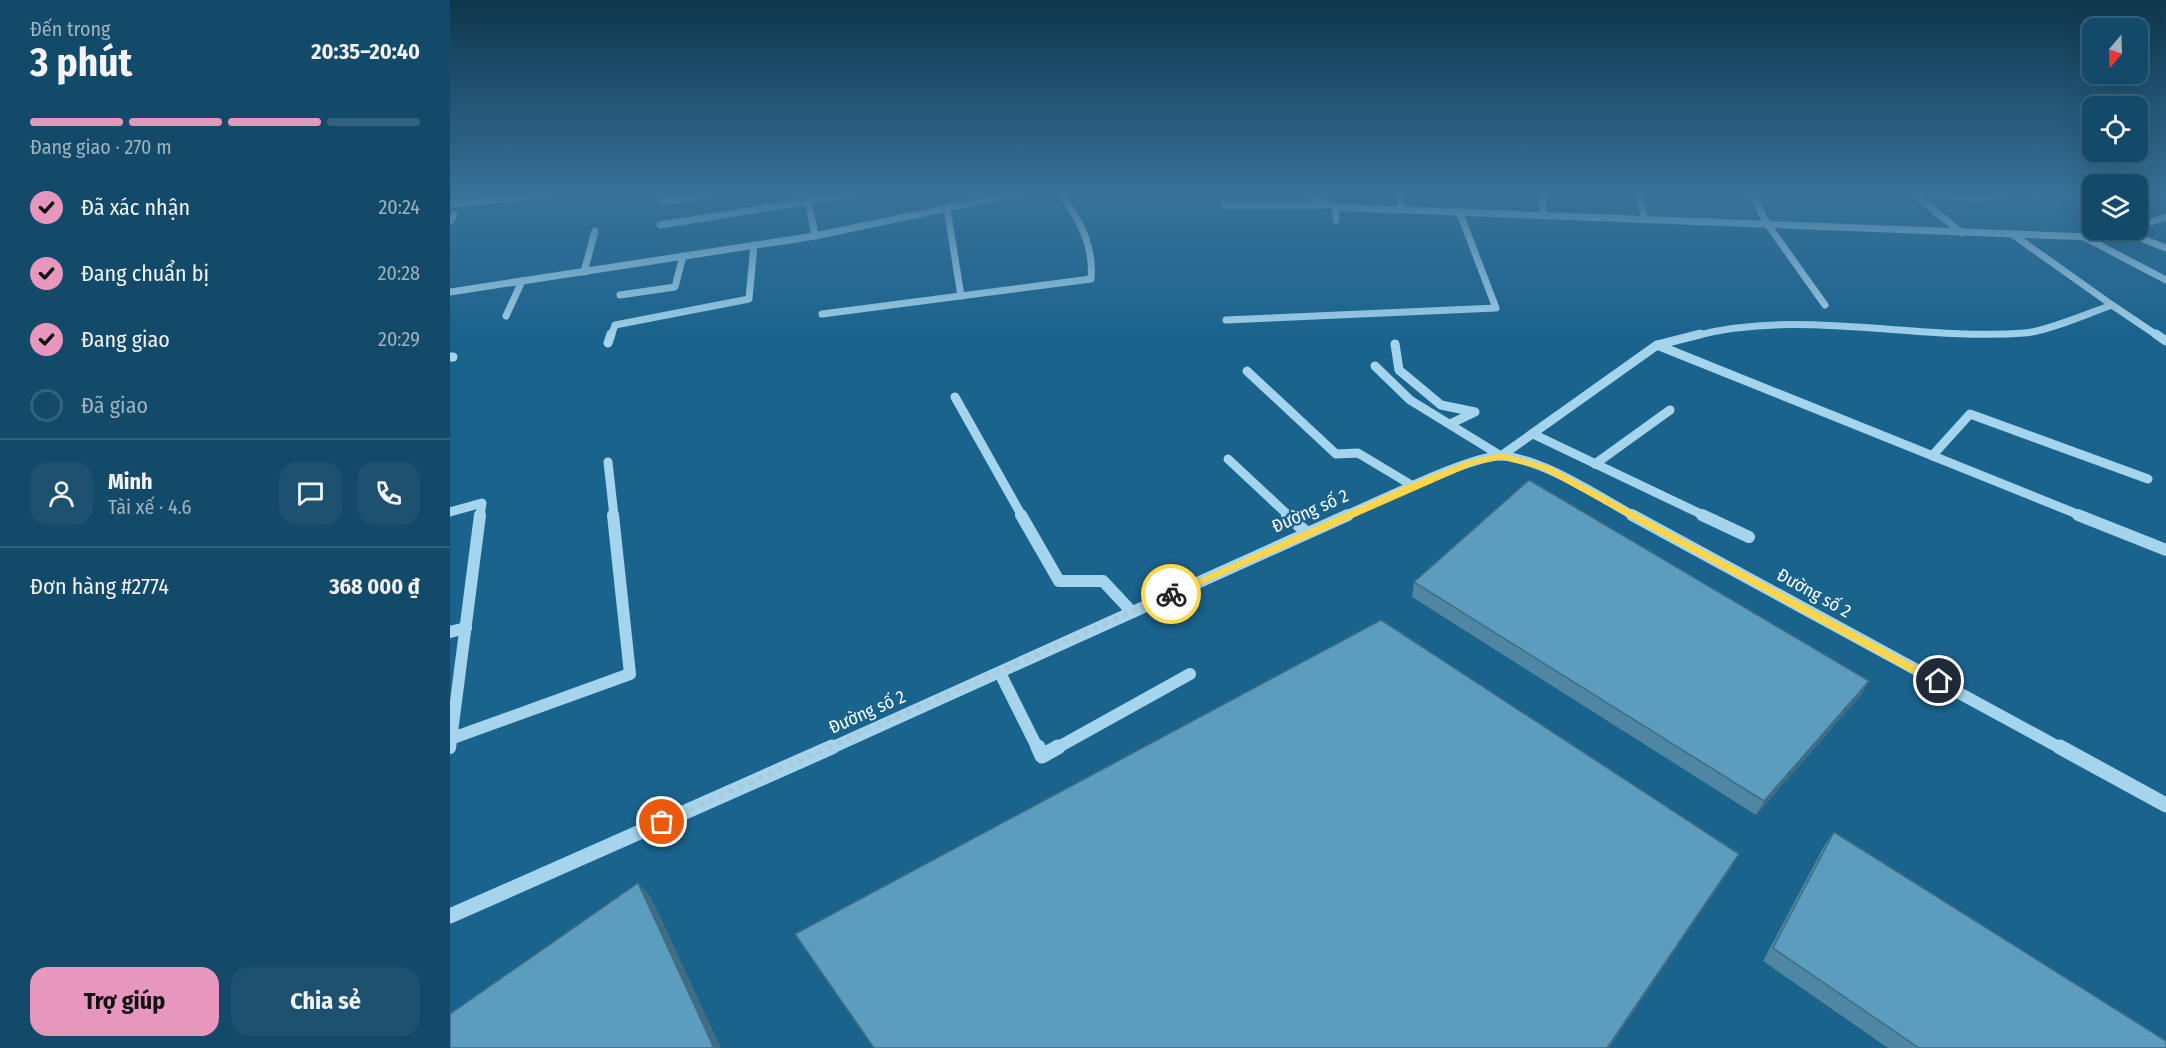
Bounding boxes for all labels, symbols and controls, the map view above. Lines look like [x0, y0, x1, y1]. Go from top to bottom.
text: Đến trong [30, 17, 110, 41]
north arrow [2082, 18, 2148, 84]
map controls [2082, 18, 2148, 240]
text: 20:35–20:40 [311, 38, 420, 65]
text: 3 phút [30, 40, 132, 86]
button: locate [2082, 96, 2148, 162]
text: Đang giao · 270 m [30, 135, 172, 159]
button: layers [2082, 174, 2148, 240]
icon: check [30, 191, 63, 224]
text: Đã xác nhận [81, 194, 190, 221]
text: 20:24 [378, 195, 420, 219]
icon: check [30, 257, 63, 290]
text: Đang chuẩn bị [81, 260, 209, 287]
text: 20:28 [378, 261, 420, 285]
icon: check [30, 323, 63, 356]
text: Đang giao [81, 326, 170, 353]
text: 20:29 [378, 327, 420, 351]
text: Đã giao [81, 392, 148, 419]
button: person [30, 462, 93, 525]
button: chat [279, 462, 342, 525]
button: phone [357, 462, 420, 525]
text: Minh [108, 468, 153, 495]
street label: Đường số 2 [1268, 484, 1352, 538]
text: Tài xế · 4.6 [108, 495, 192, 519]
courier [1141, 564, 1201, 624]
street label: Đường số 2 [1773, 564, 1855, 622]
text: Đơn hàng #2774 [30, 573, 169, 600]
text: 368 000 ₫ [329, 573, 420, 600]
icon: bike [1155, 578, 1188, 611]
pin [1913, 655, 1964, 706]
icon: home [1922, 664, 1955, 697]
street label: Đường số 2 [825, 685, 909, 739]
pin [636, 796, 687, 847]
icon: bag [645, 805, 678, 838]
button: Trợ giúp [30, 967, 219, 1036]
button: Chia sẻ [231, 967, 420, 1036]

